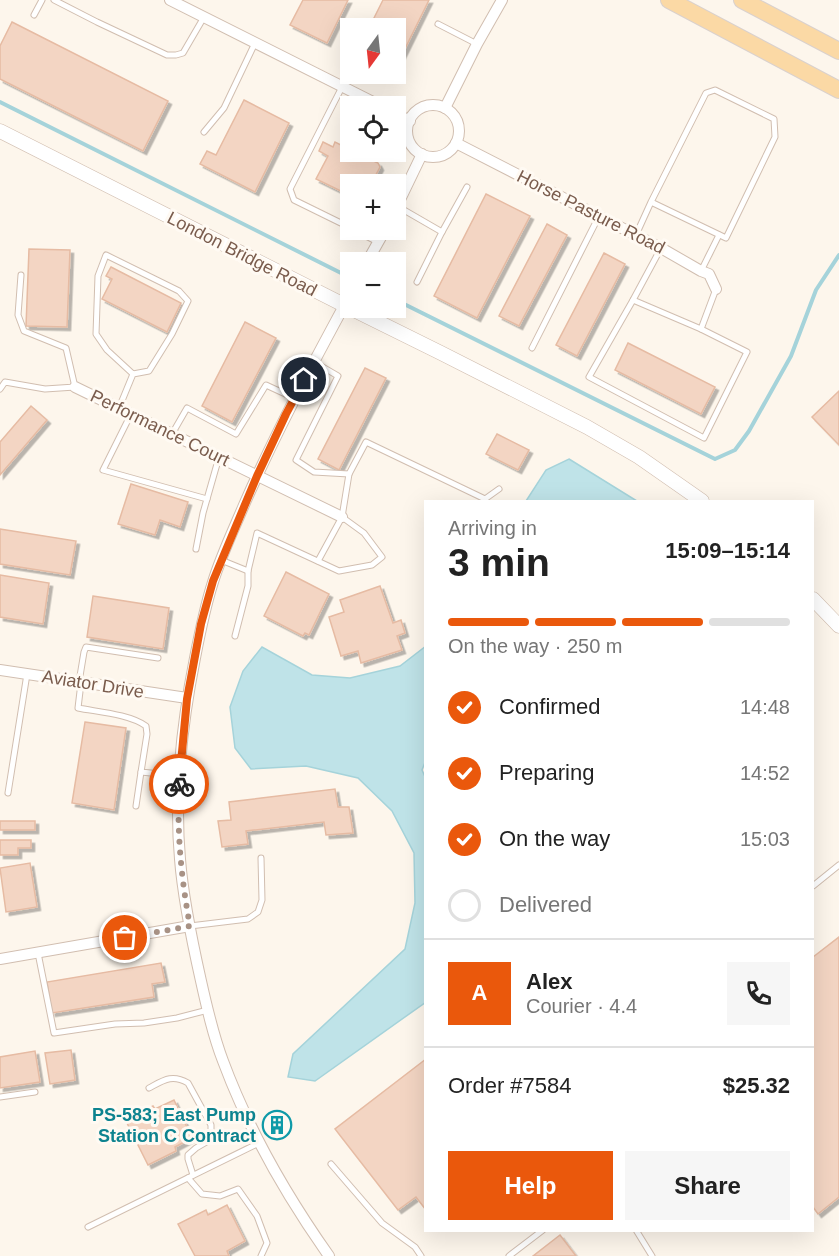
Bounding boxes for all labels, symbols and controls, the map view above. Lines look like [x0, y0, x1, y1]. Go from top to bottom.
north arrow [340, 18, 406, 84]
map controls [340, 18, 406, 318]
button: locate [340, 96, 406, 162]
street label: Horse Pasture Road [514, 166, 668, 258]
button: + [340, 174, 406, 240]
street label: London Bridge Road [164, 208, 320, 300]
button: − [340, 252, 406, 318]
pin [278, 354, 329, 405]
icon: home [287, 363, 320, 396]
street label: Performance Court [87, 386, 233, 470]
text: Arriving in [448, 517, 537, 539]
text: 15:09–15:14 [665, 538, 790, 563]
text: 3 min [448, 541, 550, 584]
text: On the way · 250 m [448, 635, 623, 657]
street label: Aviator Drive [41, 666, 145, 702]
icon: check [448, 691, 481, 724]
text: Confirmed [499, 694, 600, 719]
text: 14:48 [740, 696, 790, 718]
courier [149, 754, 209, 814]
icon: check [448, 757, 481, 790]
text: Preparing [499, 760, 594, 785]
text: 14:52 [740, 762, 790, 784]
icon: bike [163, 768, 196, 801]
icon: check [448, 823, 481, 856]
text: On the way [499, 826, 610, 851]
text: 15:03 [740, 828, 790, 850]
text: Delivered [499, 892, 592, 917]
pin [99, 912, 150, 963]
icon: bag [108, 921, 141, 954]
button: phone [727, 962, 790, 1025]
text: Alex [526, 969, 572, 994]
text: A [472, 980, 487, 1005]
text: Courier · 4.4 [526, 995, 637, 1017]
text: Order #7584 [448, 1073, 572, 1098]
text: $25.32 [723, 1073, 790, 1098]
place label: PS-583; East Pump Station C Contract [92, 1105, 256, 1146]
building icon: PS-583; East Pump Station C Contract [261, 1109, 293, 1141]
button: Help [448, 1151, 613, 1220]
button: Share [625, 1151, 790, 1220]

